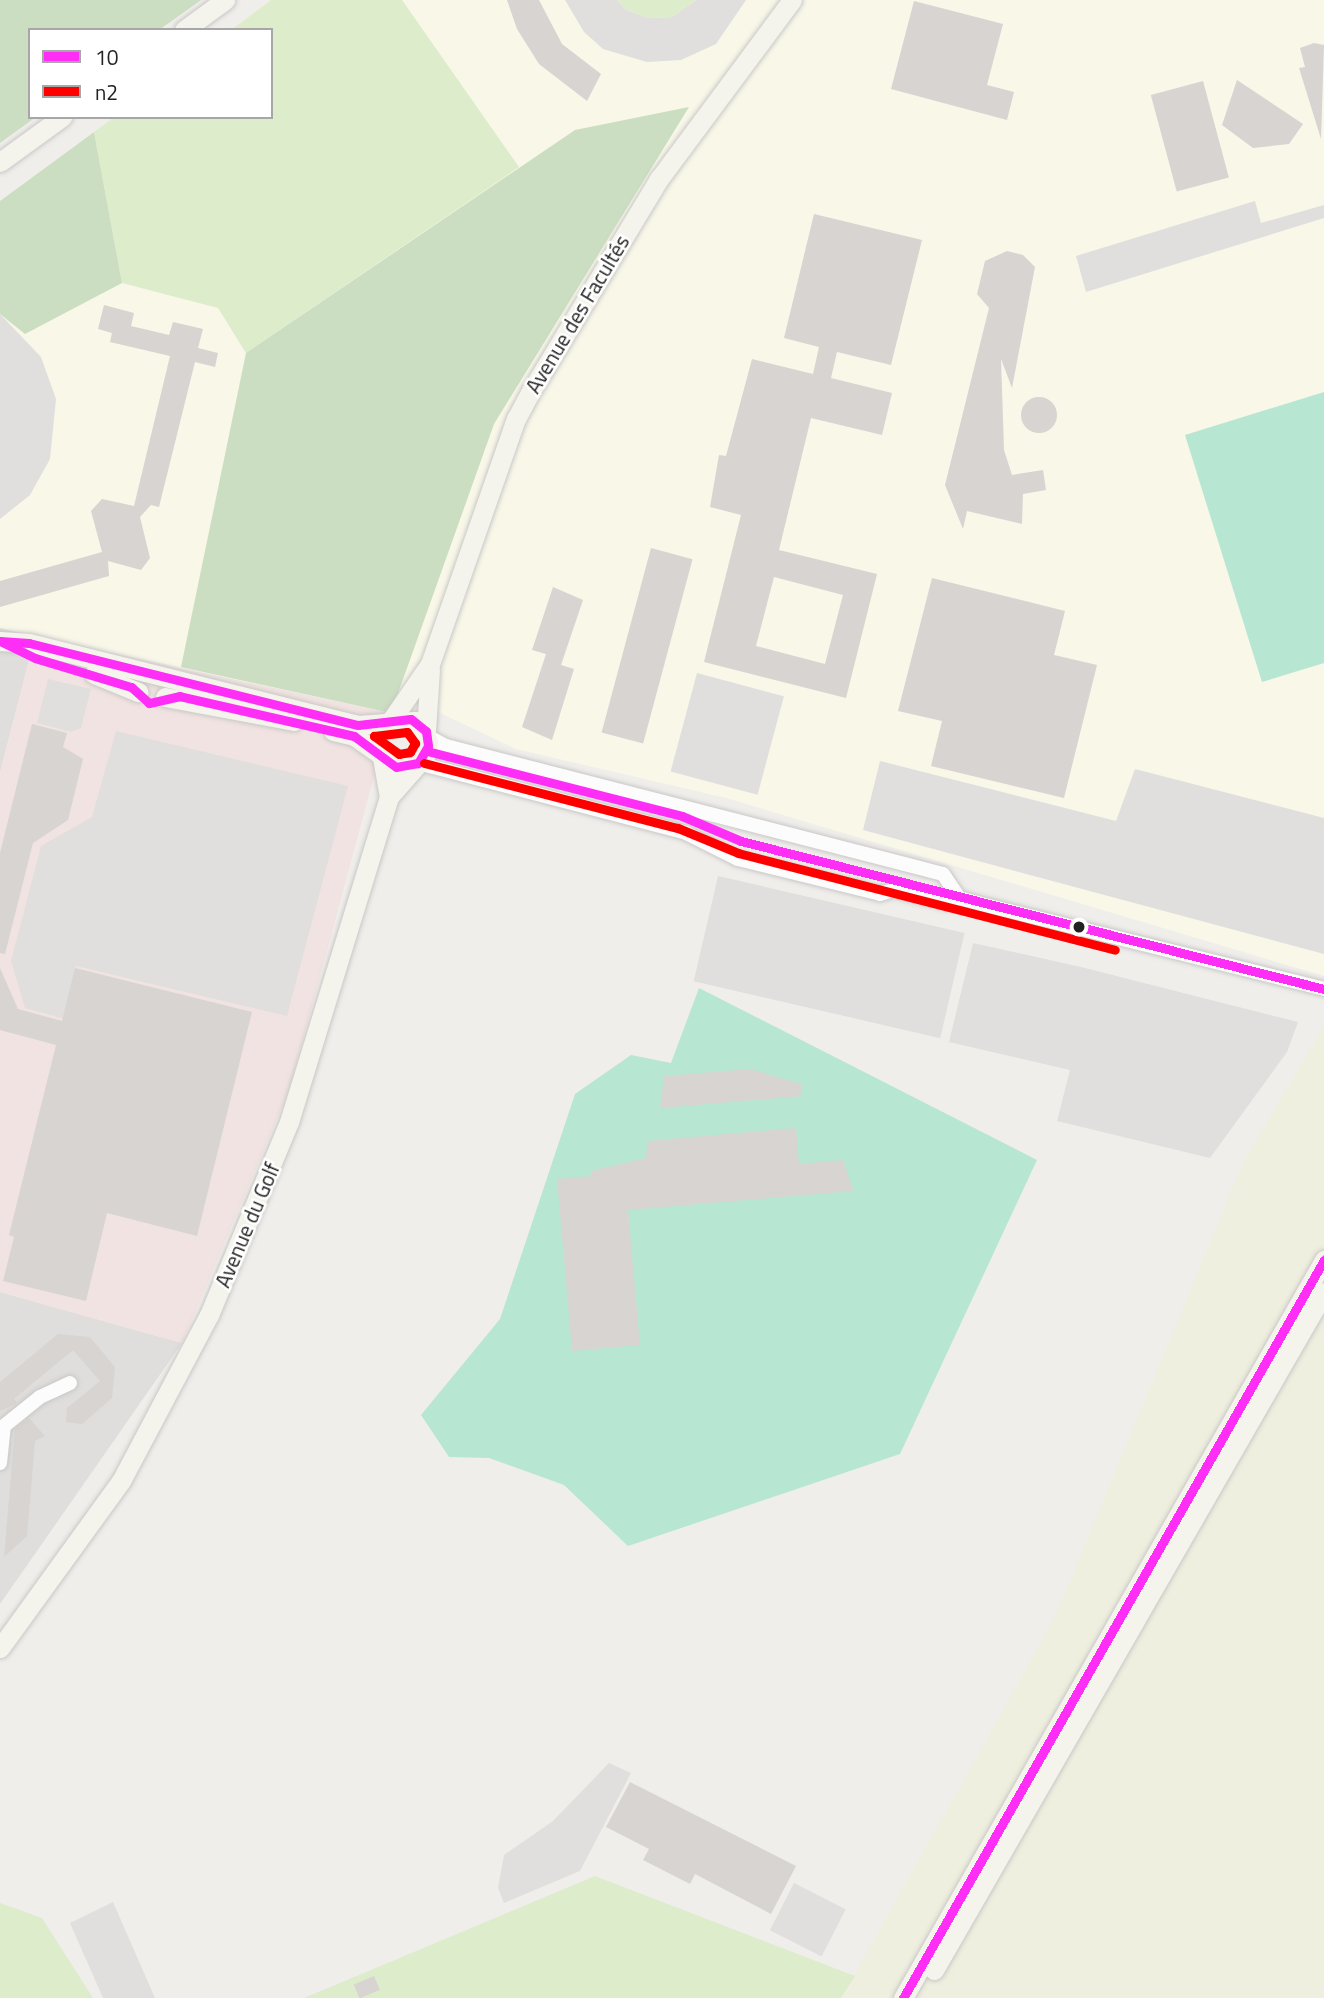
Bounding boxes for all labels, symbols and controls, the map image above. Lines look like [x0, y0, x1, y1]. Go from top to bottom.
legend [28, 28, 273, 119]
text: 10 [95, 41, 119, 73]
text: n2 [95, 76, 118, 108]
street label: Avenue des Facultés [520, 230, 634, 398]
unlabelled marker [1072, 920, 1086, 934]
street label: Avenue du Golf [209, 1159, 285, 1291]

